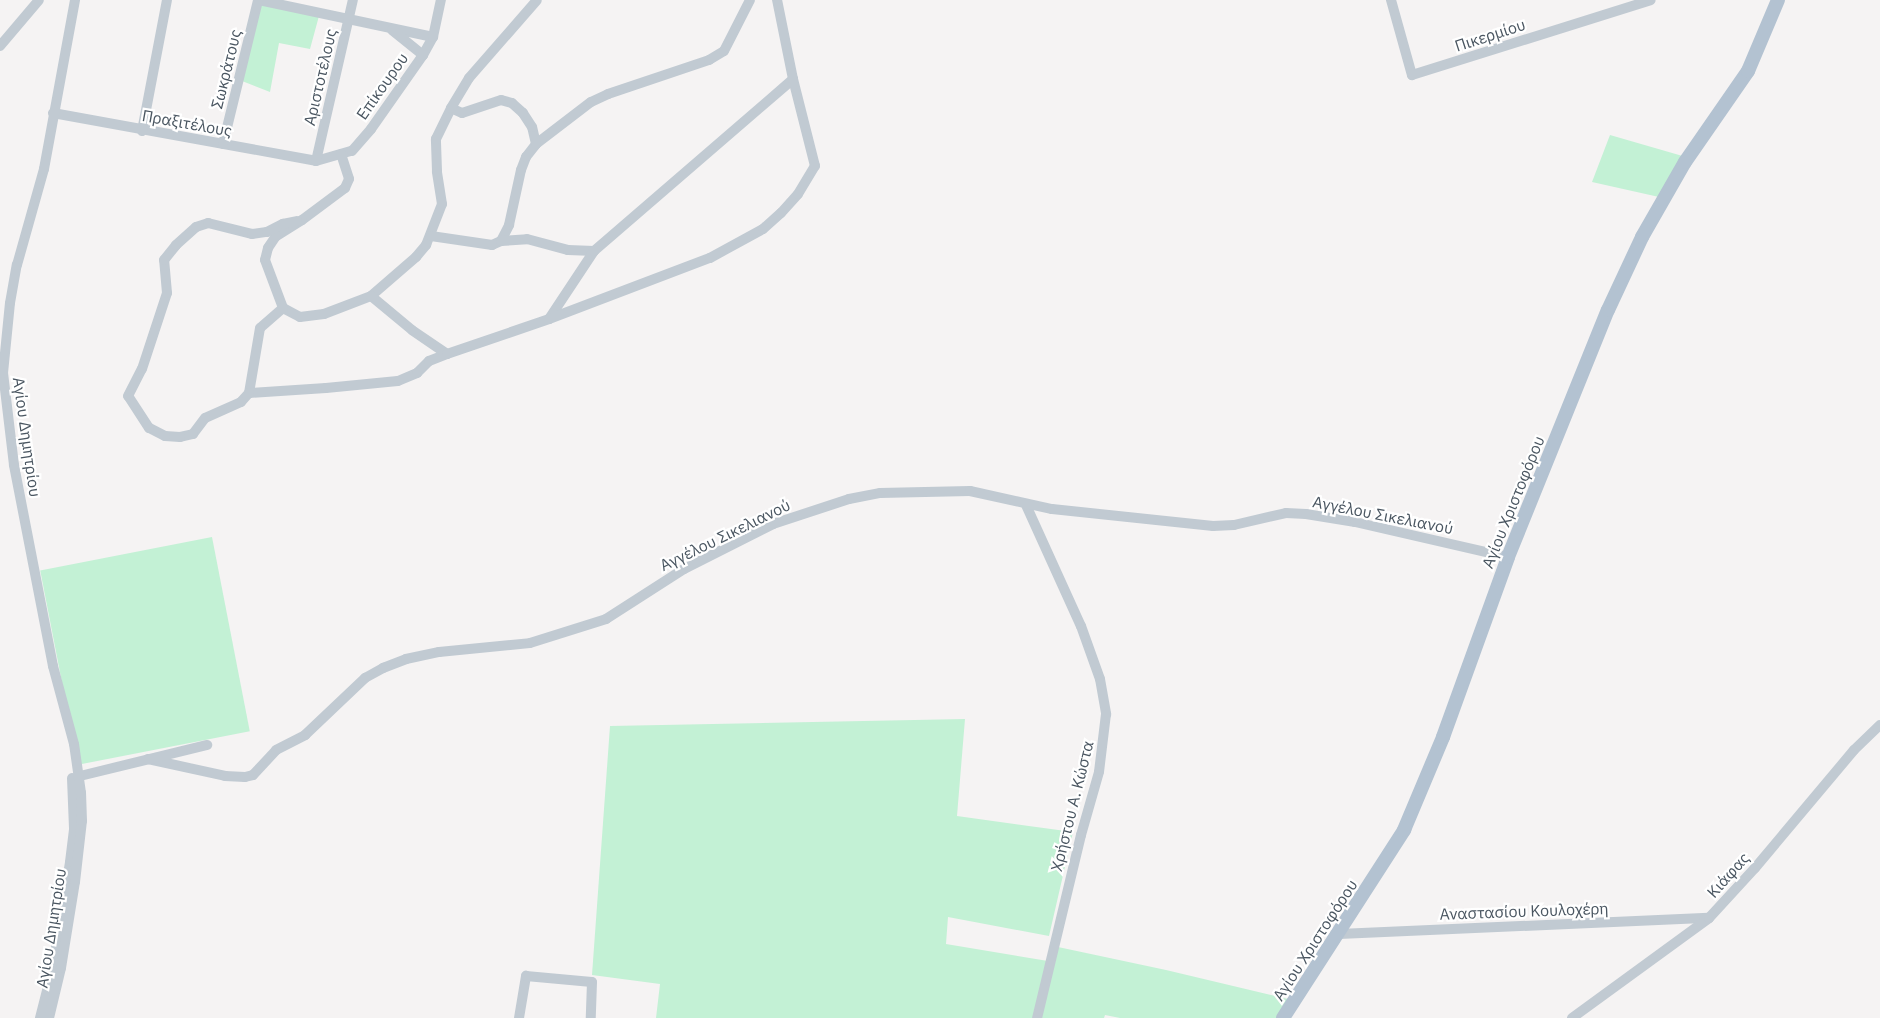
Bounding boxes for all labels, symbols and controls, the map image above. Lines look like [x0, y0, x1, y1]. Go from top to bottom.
street label: Πικερμίου [1452, 15, 1528, 55]
street label: Σωκράτους [207, 27, 245, 111]
street label: Αριστοτέλους [300, 27, 340, 127]
street label: Επίκουρου [352, 49, 412, 123]
street label: Πραξιτέλους [141, 106, 233, 140]
street label: Αγίου Δημητρίου [9, 376, 45, 498]
street label: Αγίου Χριστοφόρου [1478, 433, 1548, 571]
street label: Αγγέλου Σικελιανού [1311, 492, 1455, 538]
street label: Αγγέλου Σικελιανού [657, 495, 793, 575]
street label: Χρήστου Α. Κώστα [1046, 739, 1098, 873]
street label: Κιάφας [1703, 848, 1753, 902]
street label: Αγίου Δημητρίου [32, 867, 70, 989]
street label: Αγίου Χριστοφόρου [1269, 876, 1361, 1004]
street label: Αναστασίου Κουλοχέρη [1439, 898, 1609, 924]

